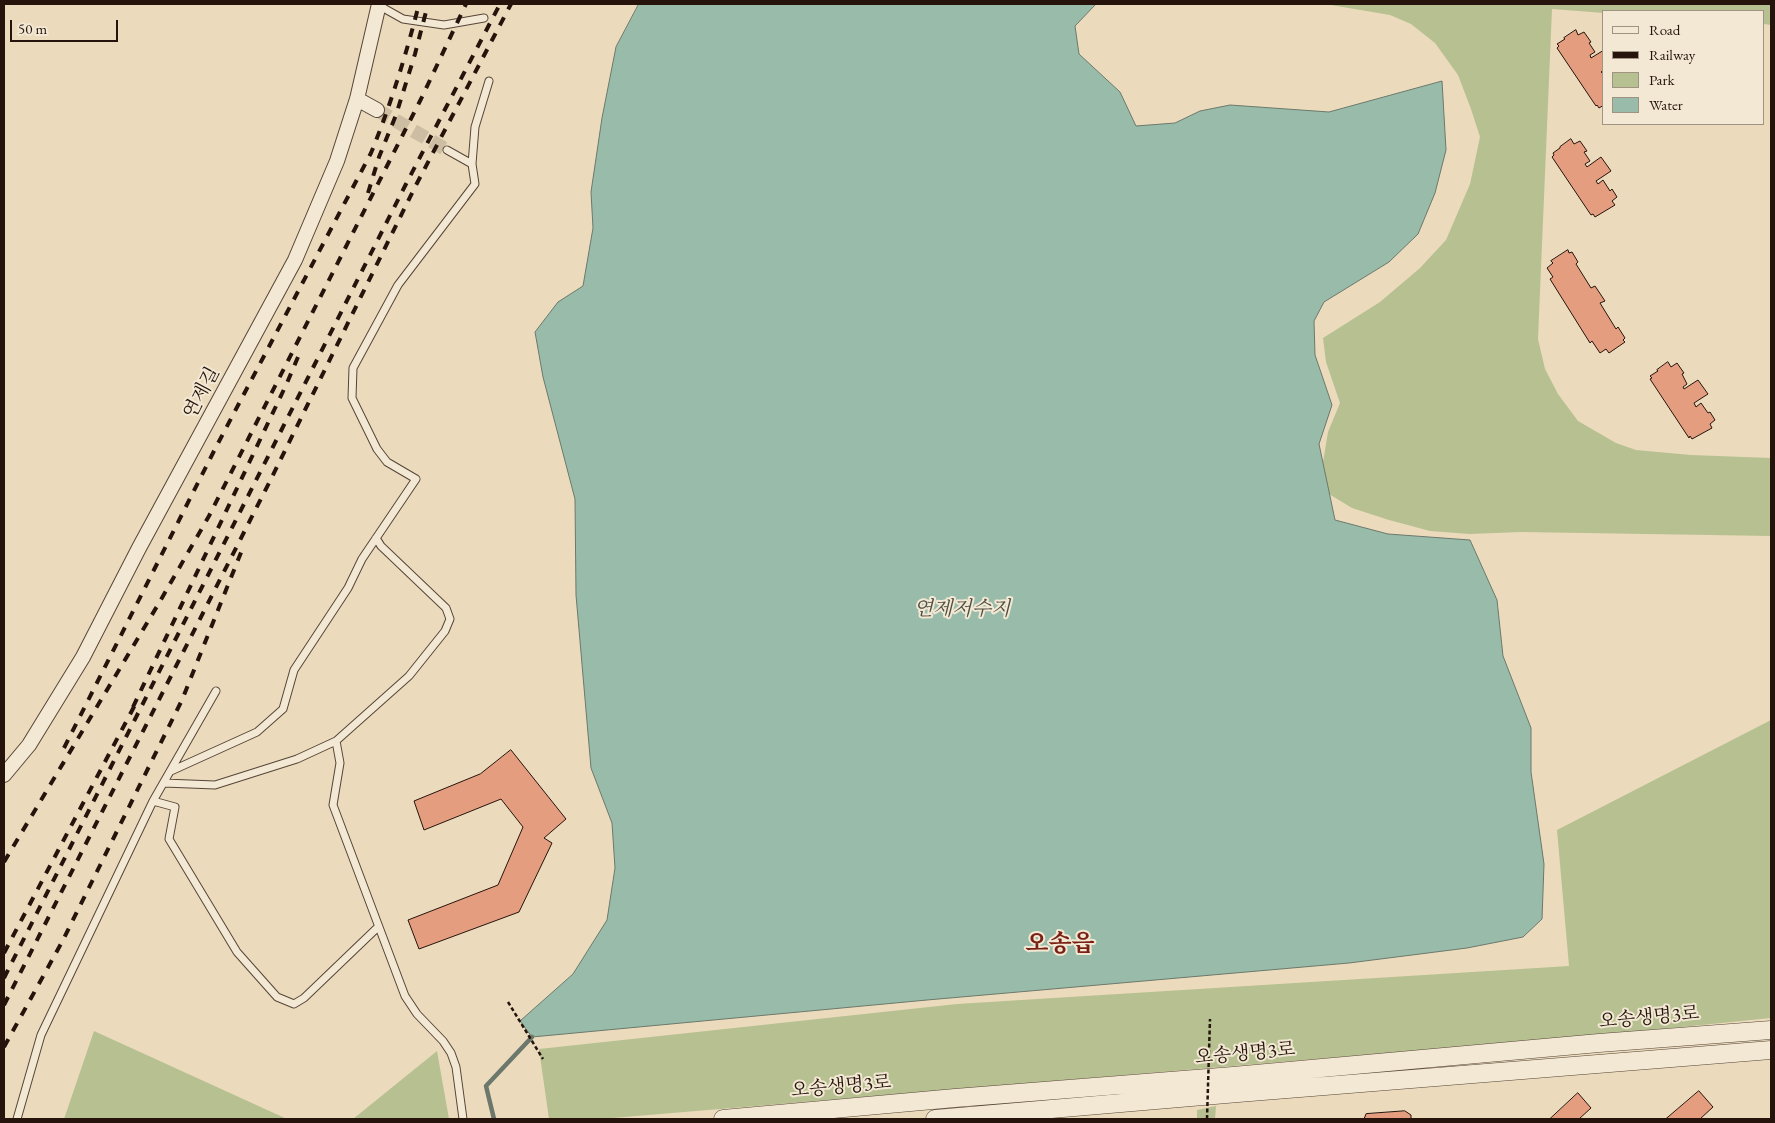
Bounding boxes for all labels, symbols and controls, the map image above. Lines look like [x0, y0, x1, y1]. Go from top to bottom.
scale bar [12, 10, 120, 42]
legend [1602, 10, 1765, 125]
text: 50 m [18, 19, 47, 38]
text: Road [1649, 20, 1680, 39]
text: Railway [1649, 45, 1695, 64]
text: Park [1649, 70, 1675, 89]
text: Water [1649, 95, 1683, 114]
street label: 연제길 [179, 363, 225, 423]
water label: 연제저수지 [914, 598, 1010, 622]
district label: 오송읍 [1025, 930, 1095, 958]
street label: 오송생명3로 [1598, 1002, 1700, 1034]
street label: 오송생명3로 [1194, 1038, 1296, 1070]
street label: 오송생명3로 [790, 1071, 892, 1103]

